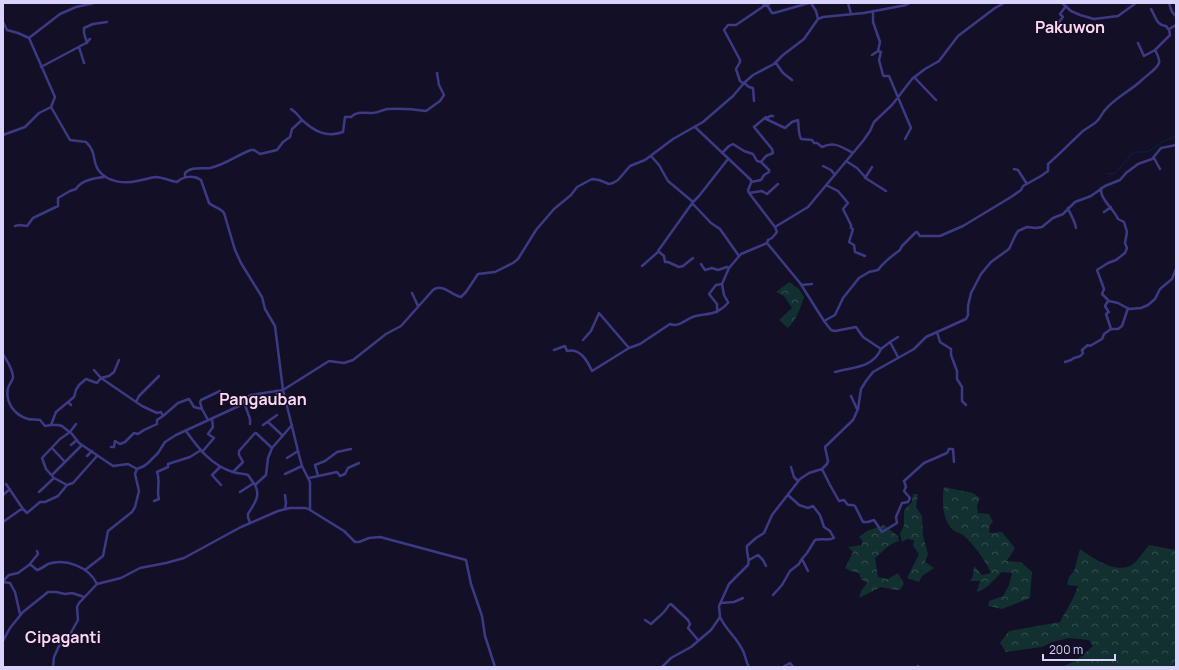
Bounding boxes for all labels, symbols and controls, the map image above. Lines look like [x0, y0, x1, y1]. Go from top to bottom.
district label: Pakuwon [1035, 16, 1105, 38]
district label: Pangauban [219, 388, 307, 410]
district label: Cipaganti [25, 626, 101, 648]
scale bar [1043, 636, 1115, 662]
text: 200 m [1049, 641, 1083, 658]

